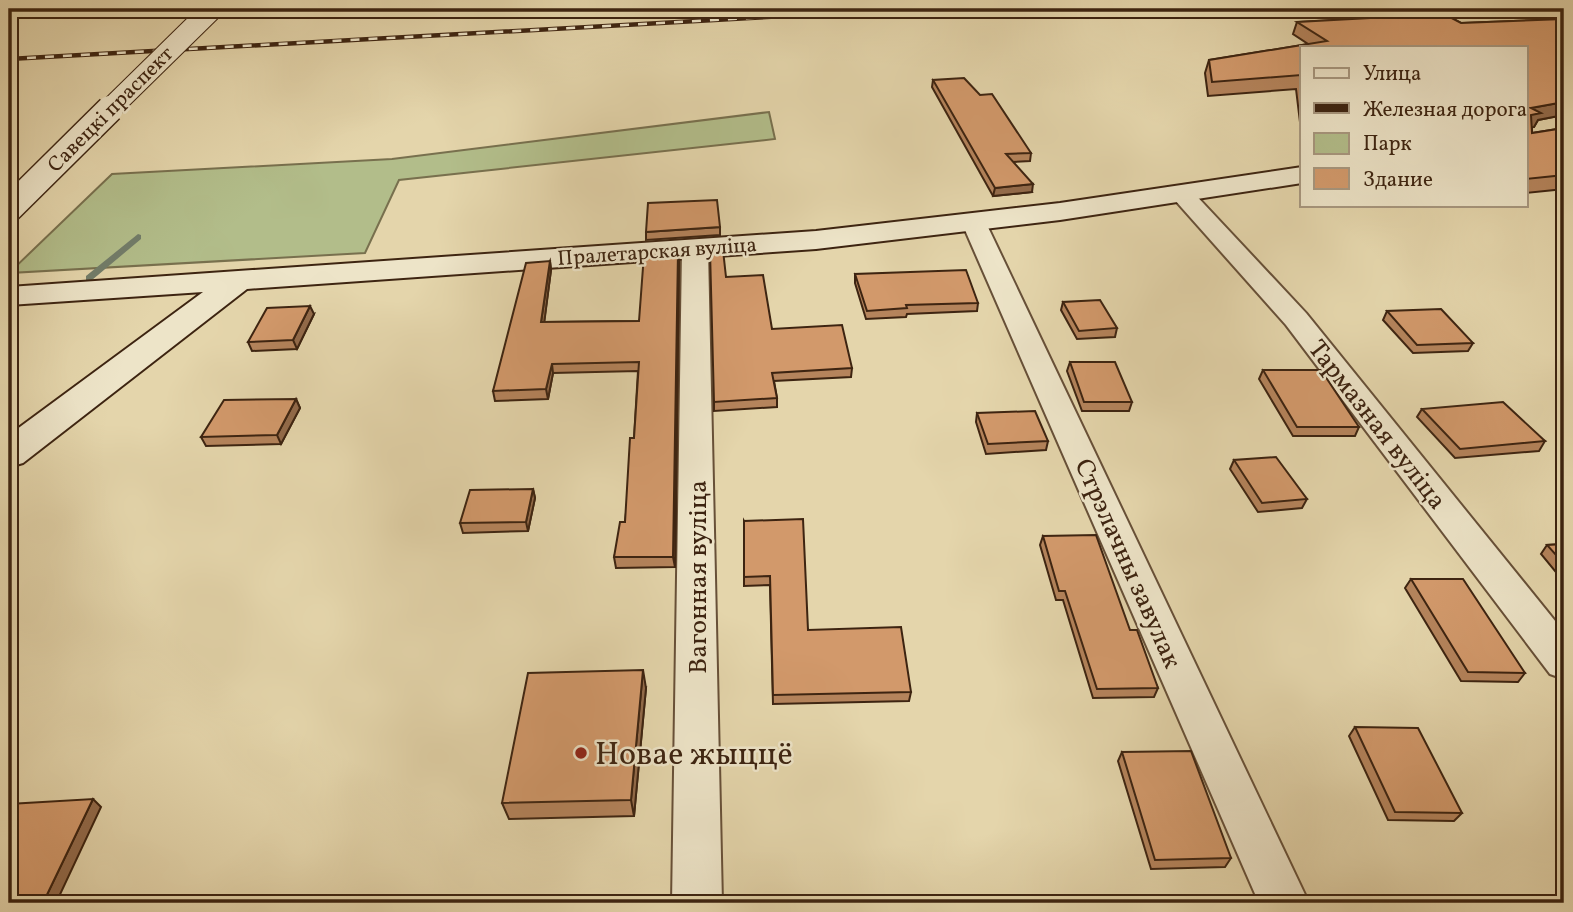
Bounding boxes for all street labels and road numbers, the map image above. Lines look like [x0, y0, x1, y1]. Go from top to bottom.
street label: Савецкі праспект [42, 40, 181, 180]
street label: Пралетарская вуліца [556, 231, 758, 274]
street label: Тармазная вуліца [1299, 333, 1454, 518]
street label: Стрэлачны завулак [1065, 453, 1190, 674]
street label: Вагонная вуліца [681, 480, 717, 674]

